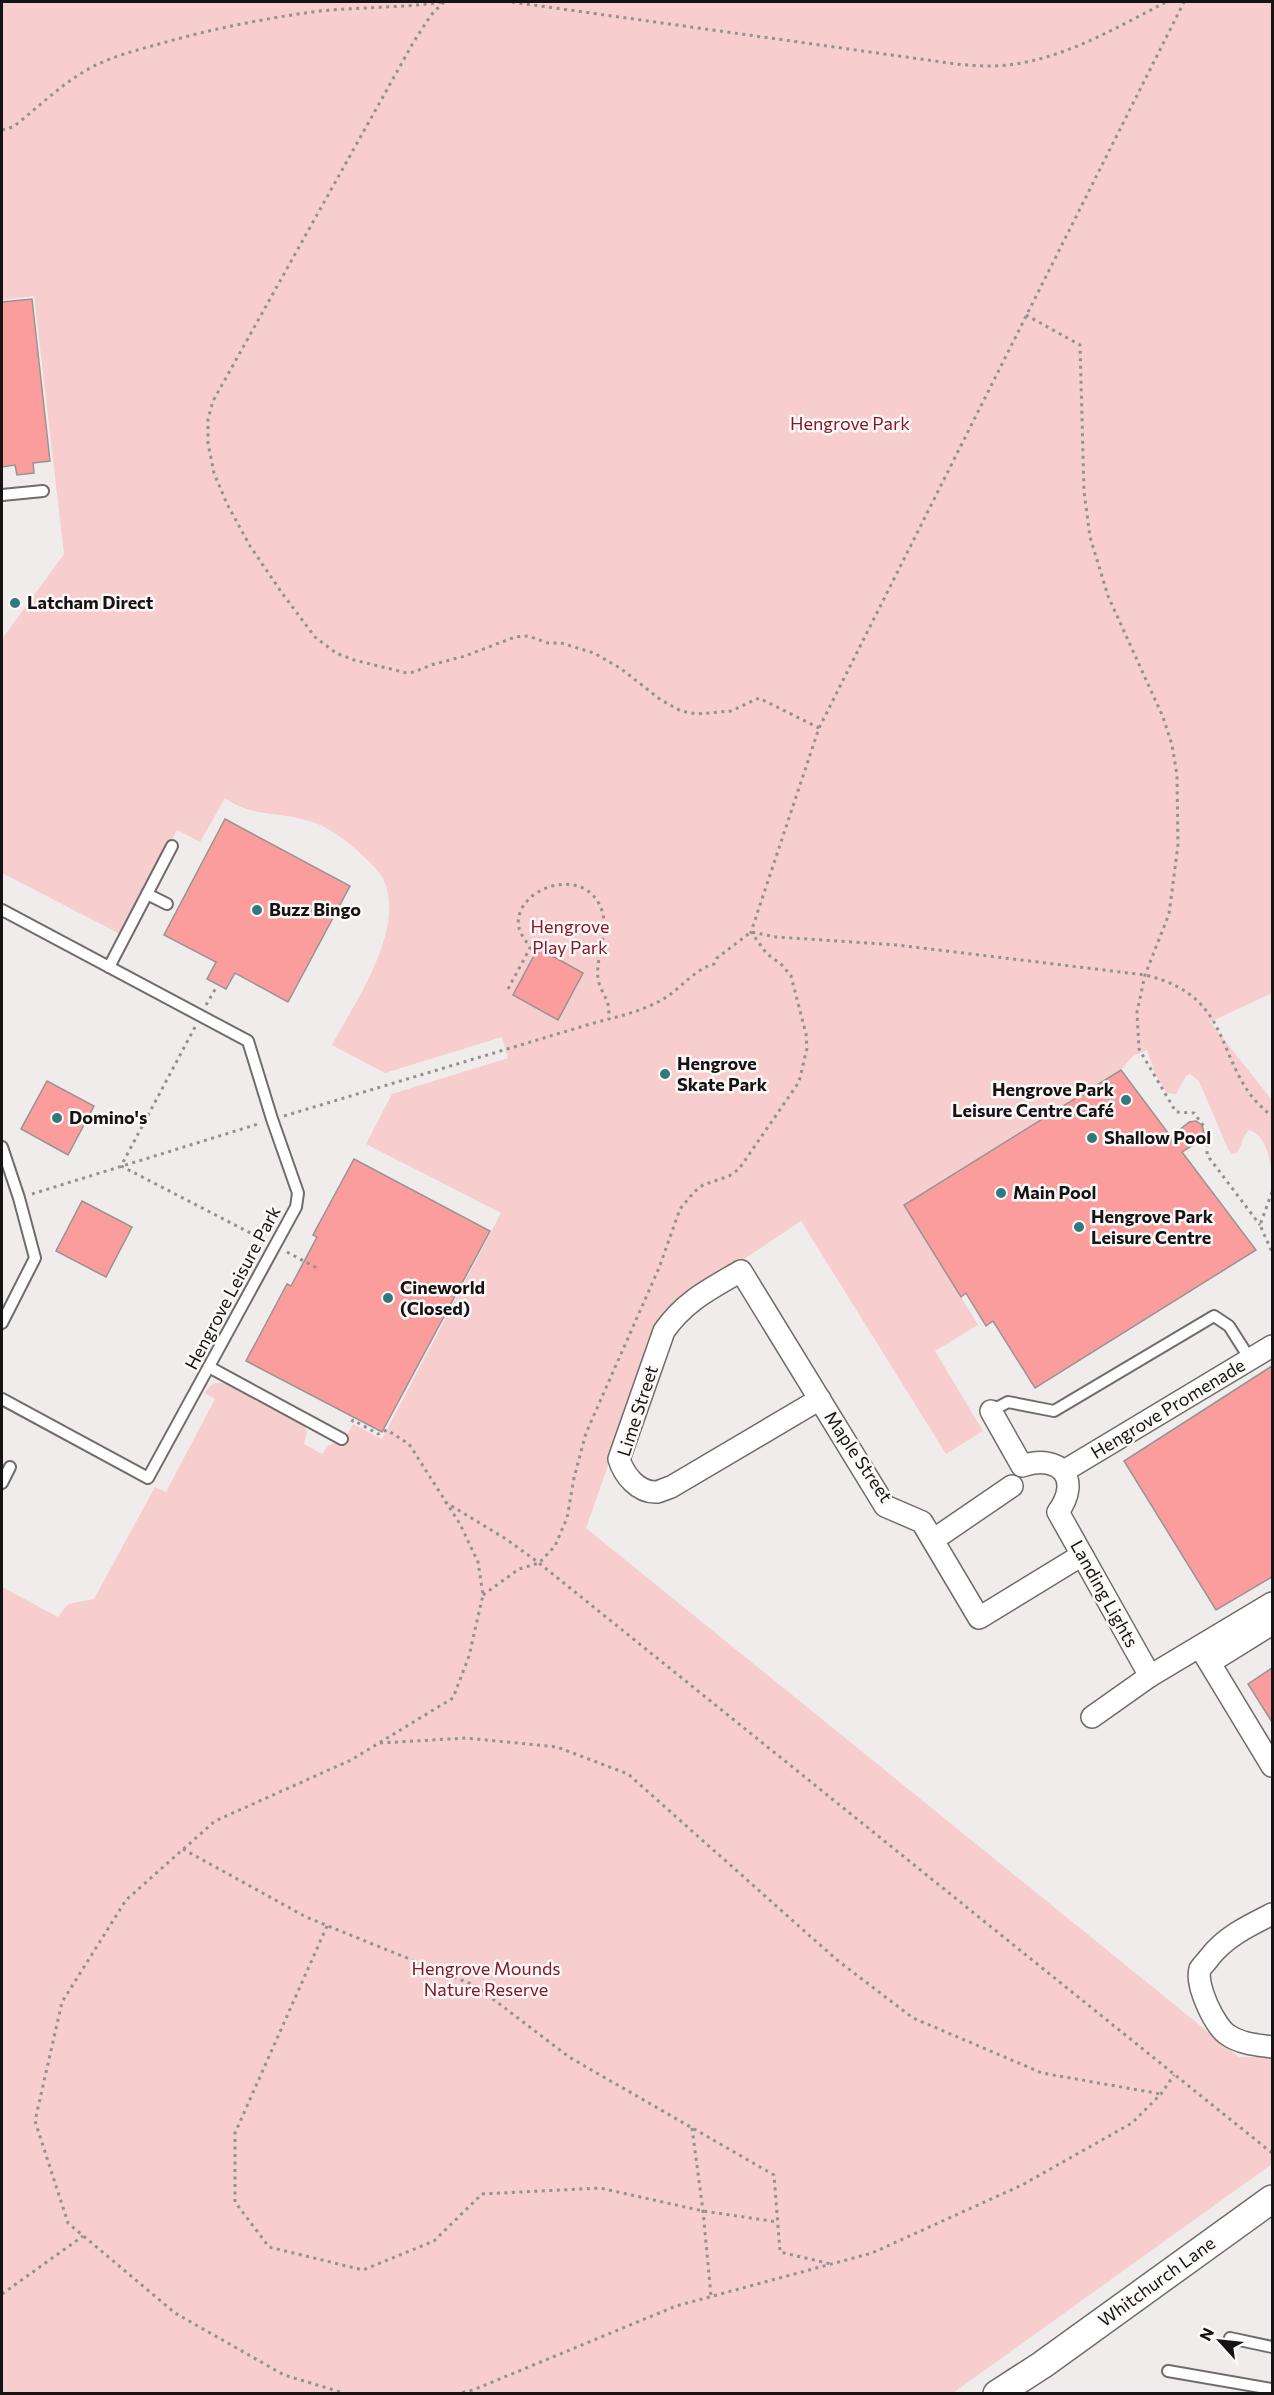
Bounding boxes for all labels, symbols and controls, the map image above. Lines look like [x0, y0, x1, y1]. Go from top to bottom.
park label: Hengrove Park [790, 412, 910, 434]
place label: Latcham Direct [27, 591, 154, 613]
marker: Latcham Direct [8, 596, 22, 610]
place label: Buzz Bingo [269, 898, 361, 920]
marker: Buzz Bingo [250, 903, 264, 917]
park label: Hengrove Play Park [531, 915, 609, 958]
place label: Hengrove Skate Park [677, 1052, 768, 1095]
marker: Hengrove Skate Park [658, 1067, 672, 1081]
place label: Hengrove Park Leisure Centre Café [952, 1078, 1115, 1121]
marker: Hengrove Park Leisure Centre Café [1119, 1093, 1133, 1107]
place label: Domino's [69, 1106, 147, 1128]
marker: Domino's [50, 1111, 64, 1125]
place label: Shallow Pool [1104, 1126, 1211, 1148]
marker: Shallow Pool [1085, 1131, 1099, 1145]
place label: Main Pool [1013, 1181, 1096, 1203]
marker: Main Pool [994, 1186, 1008, 1200]
street label: Hengrove Leisure Park [180, 1202, 285, 1373]
place label: Hengrove Park Leisure Centre [1091, 1205, 1214, 1248]
marker: Hengrove Park Leisure Centre [1072, 1220, 1086, 1234]
place label: Cineworld (Closed) [400, 1276, 485, 1319]
marker: Cineworld (Closed) [381, 1291, 395, 1305]
street label: Hengrove Promenade [1086, 1353, 1249, 1463]
street label: Lime Street [612, 1362, 662, 1459]
street label: Maple Street [820, 1407, 897, 1506]
street label: Landing Lights [1066, 1536, 1143, 1651]
park label: Hengrove Mounds Nature Reserve [411, 1957, 561, 2000]
street label: Whitchurch Lane [1094, 2231, 1219, 2331]
north arrow [1190, 2311, 1250, 2371]
text: N [1195, 2324, 1217, 2344]

